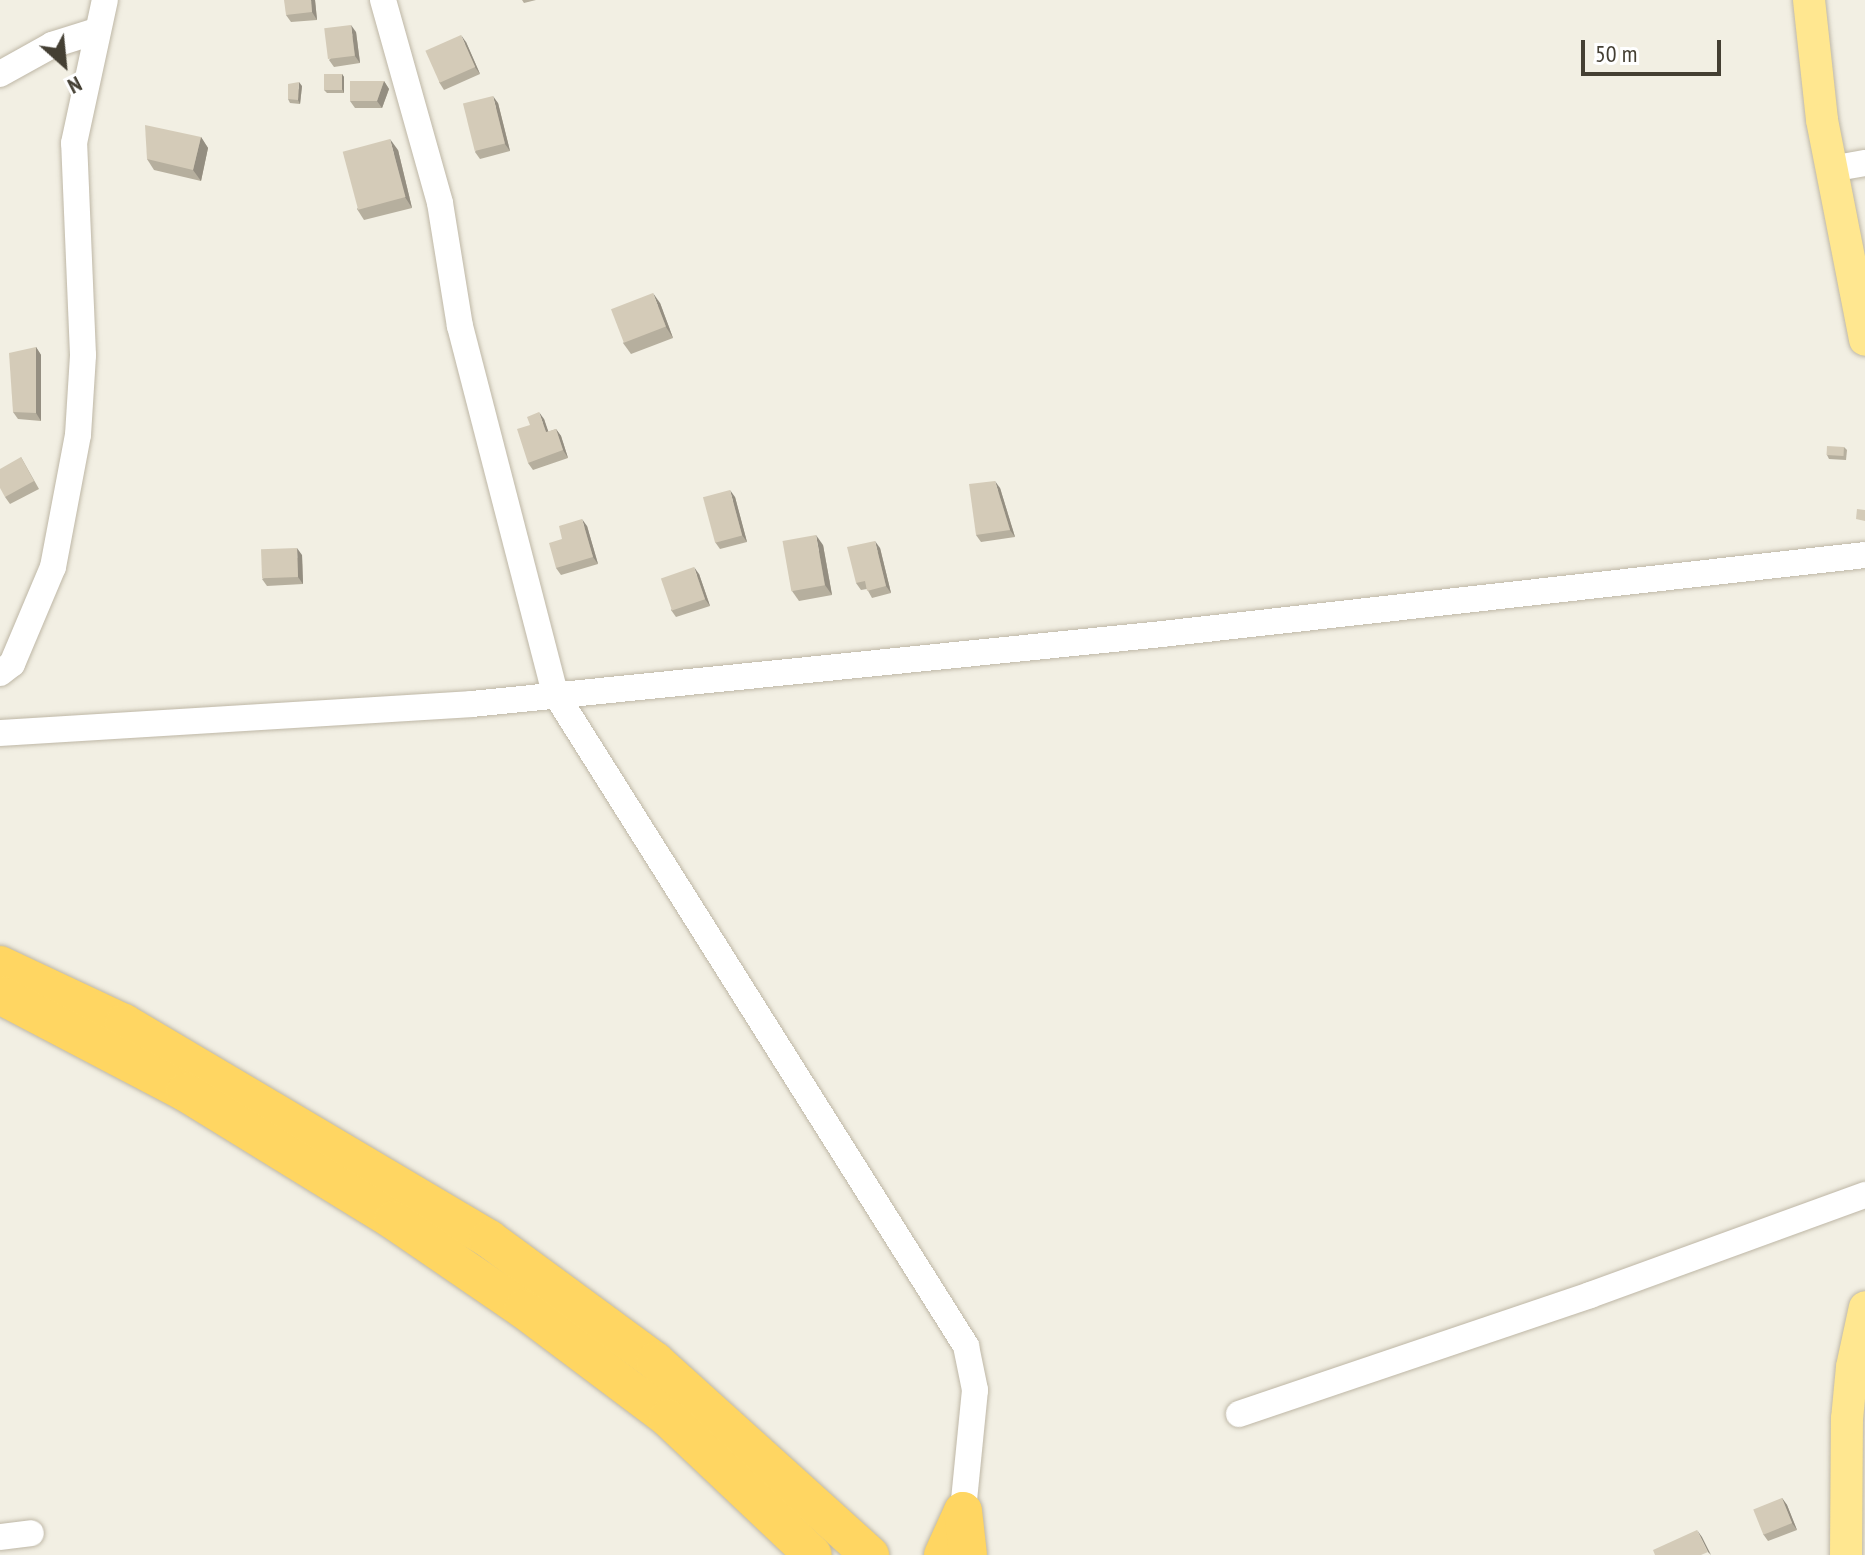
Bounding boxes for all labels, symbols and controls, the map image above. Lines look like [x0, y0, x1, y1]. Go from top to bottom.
north arrow [24, 24, 104, 104]
scale bar [1585, 24, 1725, 74]
text: 50 m [1595, 38, 1637, 69]
text: N [63, 70, 87, 101]

